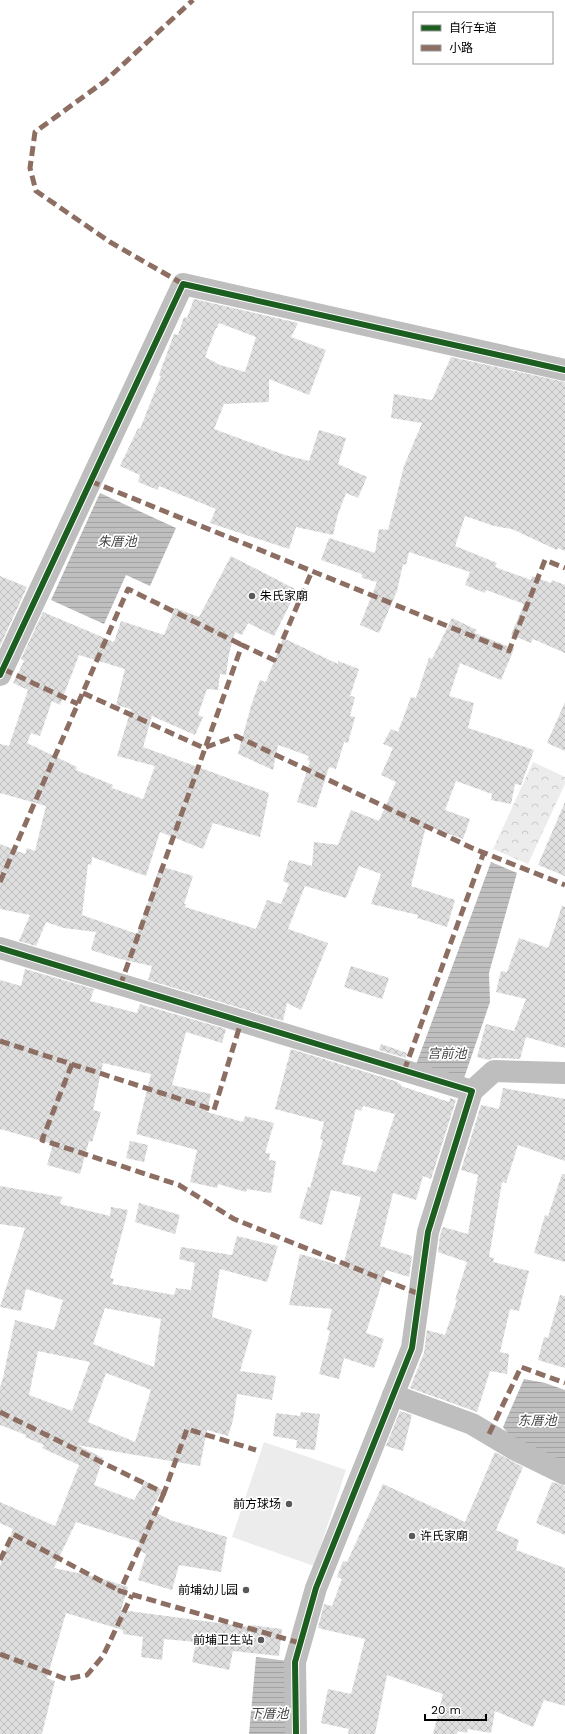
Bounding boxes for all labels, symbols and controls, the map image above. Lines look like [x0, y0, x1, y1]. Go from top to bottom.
legend [413, 12, 553, 64]
text: 自行车道 [449, 21, 497, 35]
text: 小路 [449, 41, 473, 55]
water label: 朱厝池 [97, 534, 138, 549]
place label: 朱氏家廟 [260, 589, 308, 603]
marker: 朱氏家廟 [247, 591, 257, 601]
water label: 宫前池 [427, 1046, 468, 1061]
water label: 东厝池 [517, 1413, 558, 1428]
place label: 前方球场 [233, 1497, 281, 1511]
marker: 前方球场 [284, 1499, 294, 1509]
place label: 许氏家廟 [420, 1529, 468, 1543]
marker: 许氏家廟 [407, 1531, 417, 1541]
place label: 前埔幼儿园 [178, 1583, 238, 1597]
marker: 前埔幼儿园 [241, 1585, 251, 1595]
place label: 前埔卫生站 [193, 1633, 253, 1647]
marker: 前埔卫生站 [256, 1635, 266, 1645]
scale bar [425, 1696, 486, 1722]
text: 20 m [431, 1703, 461, 1717]
water label: 下厝池 [249, 1706, 290, 1721]

